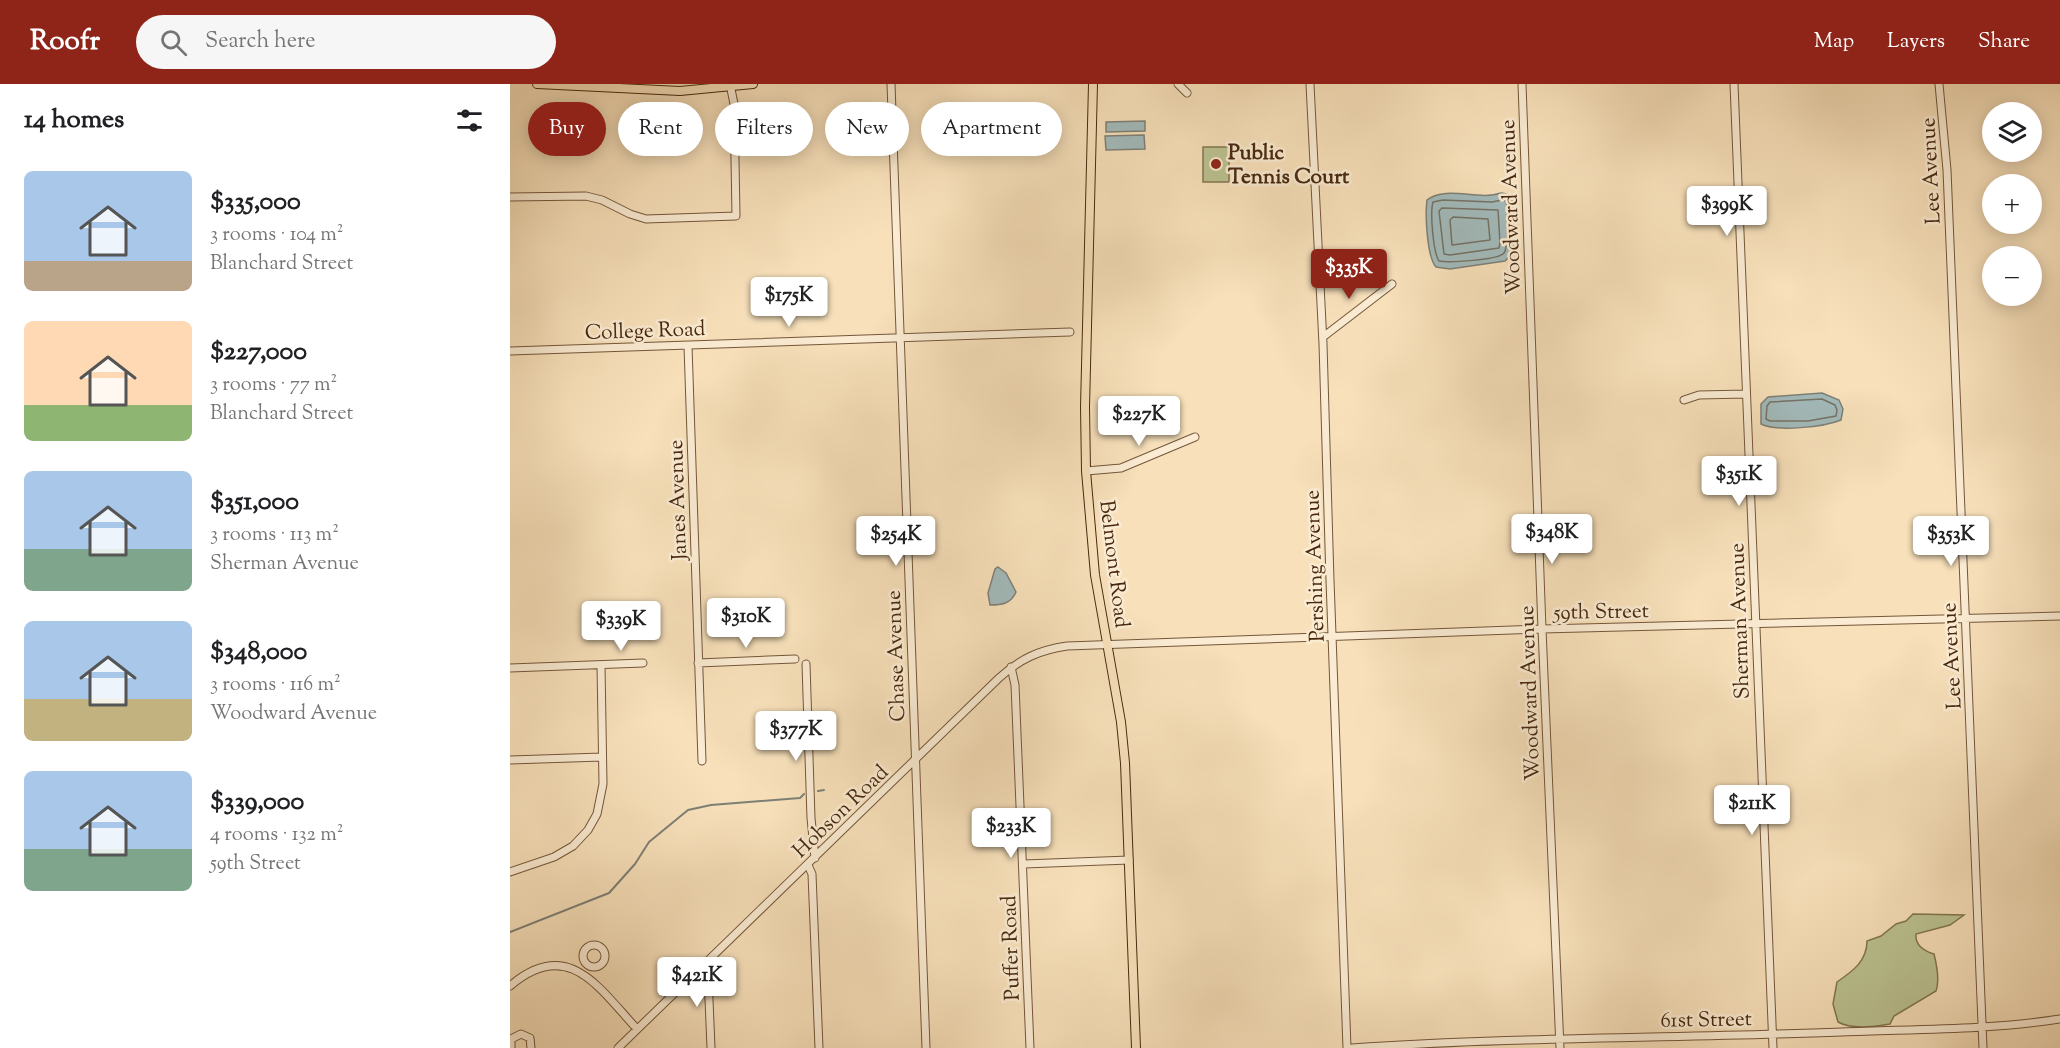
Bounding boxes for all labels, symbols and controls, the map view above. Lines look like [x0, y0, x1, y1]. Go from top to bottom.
search box [136, 15, 556, 69]
text: Roofr [30, 22, 100, 62]
icon: search [157, 26, 190, 59]
text: Search here [205, 26, 315, 58]
text: Map [1814, 27, 1854, 57]
text: Layers [1887, 27, 1945, 57]
text: Share [1978, 27, 2030, 57]
text: 14 homes [24, 102, 124, 139]
chip: Buy [528, 102, 606, 156]
chip: Rent [618, 102, 703, 156]
chip: Filters [715, 102, 813, 156]
chip: New [825, 102, 909, 156]
chip: Apartment [921, 102, 1062, 156]
map controls [1982, 102, 2042, 306]
button: layers [1982, 102, 2042, 162]
icon: filters [453, 104, 486, 137]
street label: Lee Avenue [1914, 117, 1950, 225]
street label: Woodward Avenue [1494, 119, 1530, 295]
place label: Public Tennis Court [1228, 139, 1350, 193]
marker: Public Tennis Court [1209, 157, 1223, 171]
button: + [1982, 174, 2042, 234]
text: $335,000 [210, 184, 301, 221]
pin: $399K [1685, 186, 1769, 237]
text: $399K [1701, 191, 1753, 220]
icon: home [72, 195, 144, 267]
text: 3 rooms · 104 m² [210, 221, 344, 250]
button: − [1982, 246, 2042, 306]
pin: $335K [1307, 249, 1391, 300]
text: Blanchard Street [210, 250, 353, 279]
text: $335K [1325, 254, 1373, 283]
pin: $175K [747, 277, 831, 328]
text: $175K [765, 282, 813, 311]
street label: College Road [584, 315, 706, 349]
text: $227,000 [210, 334, 307, 371]
icon: home [72, 345, 144, 417]
text: 3 rooms · 77 m² [210, 371, 337, 400]
pin: $227K [1097, 396, 1181, 447]
text: Blanchard Street [210, 400, 353, 429]
text: $227K [1112, 401, 1166, 430]
street label: Janes Avenue [662, 439, 696, 562]
pin: $351K [1697, 456, 1781, 507]
text: $351K [1716, 461, 1762, 490]
text: $351,000 [210, 484, 299, 521]
street label: Pershing Avenue [1298, 489, 1334, 643]
icon: home [72, 495, 144, 567]
street label: Belmont Road [1090, 499, 1136, 630]
pin: $348K [1510, 514, 1594, 565]
pin: $254K [854, 516, 938, 567]
pin: $353K [1909, 516, 1993, 567]
text: $348K [1525, 519, 1579, 548]
text: 3 rooms · 113 m² [210, 521, 339, 550]
text: $254K [870, 521, 922, 550]
text: $353K [1927, 521, 1975, 550]
street label: Sherman Avenue [1723, 542, 1759, 700]
text: Sherman Avenue [210, 550, 359, 579]
street label: Chase Avenue [880, 590, 914, 722]
street label: 59th Street [1552, 597, 1649, 629]
pin: $310K [704, 598, 788, 649]
pin: $339K [579, 601, 663, 652]
street label: Lee Avenue [1935, 602, 1971, 710]
text: $310K [721, 603, 771, 632]
street label: Woodward Avenue [1513, 605, 1549, 781]
text: $339K [596, 606, 646, 635]
text: $348,000 [210, 634, 307, 671]
icon: home [72, 645, 144, 717]
text: 3 rooms · 116 m² [210, 671, 341, 700]
text: Woodward Avenue [210, 700, 377, 729]
pin: $377K [754, 711, 838, 762]
text: $377K [769, 716, 823, 745]
street label: Hobson Road [787, 759, 896, 866]
text: $339,000 [210, 784, 304, 821]
pin: $211K [1710, 785, 1794, 836]
text: $211K [1728, 790, 1776, 819]
icon: home [72, 795, 144, 867]
pin: $233K [969, 808, 1053, 859]
text: $233K [986, 813, 1036, 842]
text: 4 rooms · 132 m² [210, 821, 343, 850]
text: 59th Street [210, 850, 301, 879]
street label: Puffer Road [995, 895, 1029, 1001]
pin: $421K [655, 957, 739, 1008]
text: $421K [671, 962, 723, 991]
street label: 61st Street [1660, 1005, 1752, 1037]

